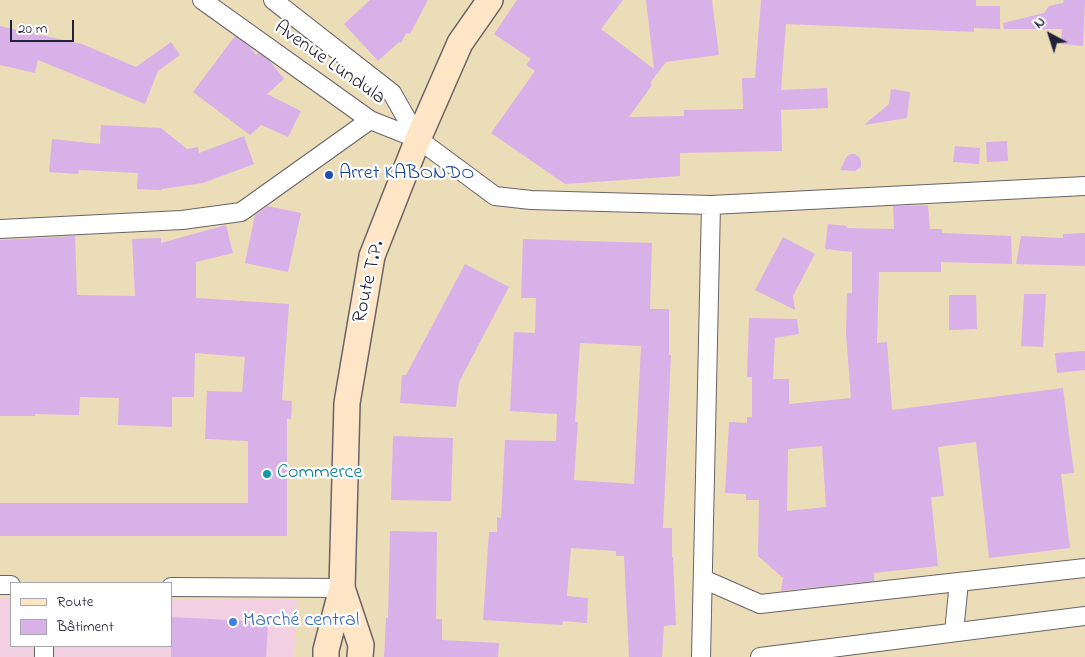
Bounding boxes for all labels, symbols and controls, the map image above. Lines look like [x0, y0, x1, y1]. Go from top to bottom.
scale bar [12, 10, 76, 42]
north arrow [1025, 10, 1075, 60]
text: N [1030, 12, 1050, 34]
street label: Avenue Lundula [269, 17, 389, 111]
text: 20 m [18, 18, 47, 40]
place label: Arret KABONDO [339, 163, 474, 187]
marker: Arret KABONDO [323, 169, 335, 181]
street label: Route T.P. [349, 239, 391, 325]
place label: Commerce [277, 462, 362, 486]
marker: Commerce [261, 468, 273, 480]
legend [10, 582, 172, 647]
text: Route [57, 591, 93, 613]
place label: Marché central [243, 610, 359, 634]
text: Bâtiment [57, 616, 114, 638]
marker: Marché central [227, 616, 239, 628]

